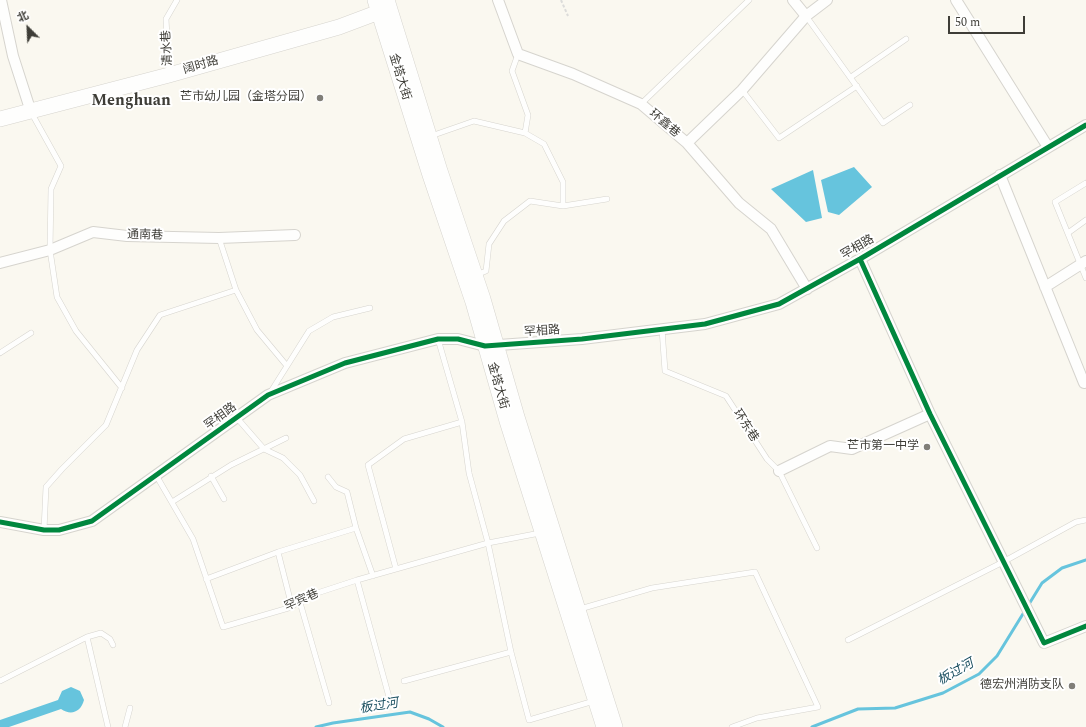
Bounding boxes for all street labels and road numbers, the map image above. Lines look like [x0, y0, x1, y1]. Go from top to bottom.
street label: 清水巷 [160, 30, 176, 66]
street label: 金塔大街 [385, 52, 413, 102]
street label: 阔时路 [182, 54, 220, 78]
street label: 环鑫巷 [646, 107, 682, 141]
street label: 通南巷 [127, 228, 163, 244]
street label: 罕相路 [839, 233, 877, 263]
street label: 罕相路 [524, 324, 560, 340]
street label: 金塔大街 [483, 361, 511, 411]
street label: 罕相路 [202, 401, 240, 433]
street label: 环东巷 [729, 407, 761, 445]
street label: 罕宾巷 [283, 587, 321, 615]

